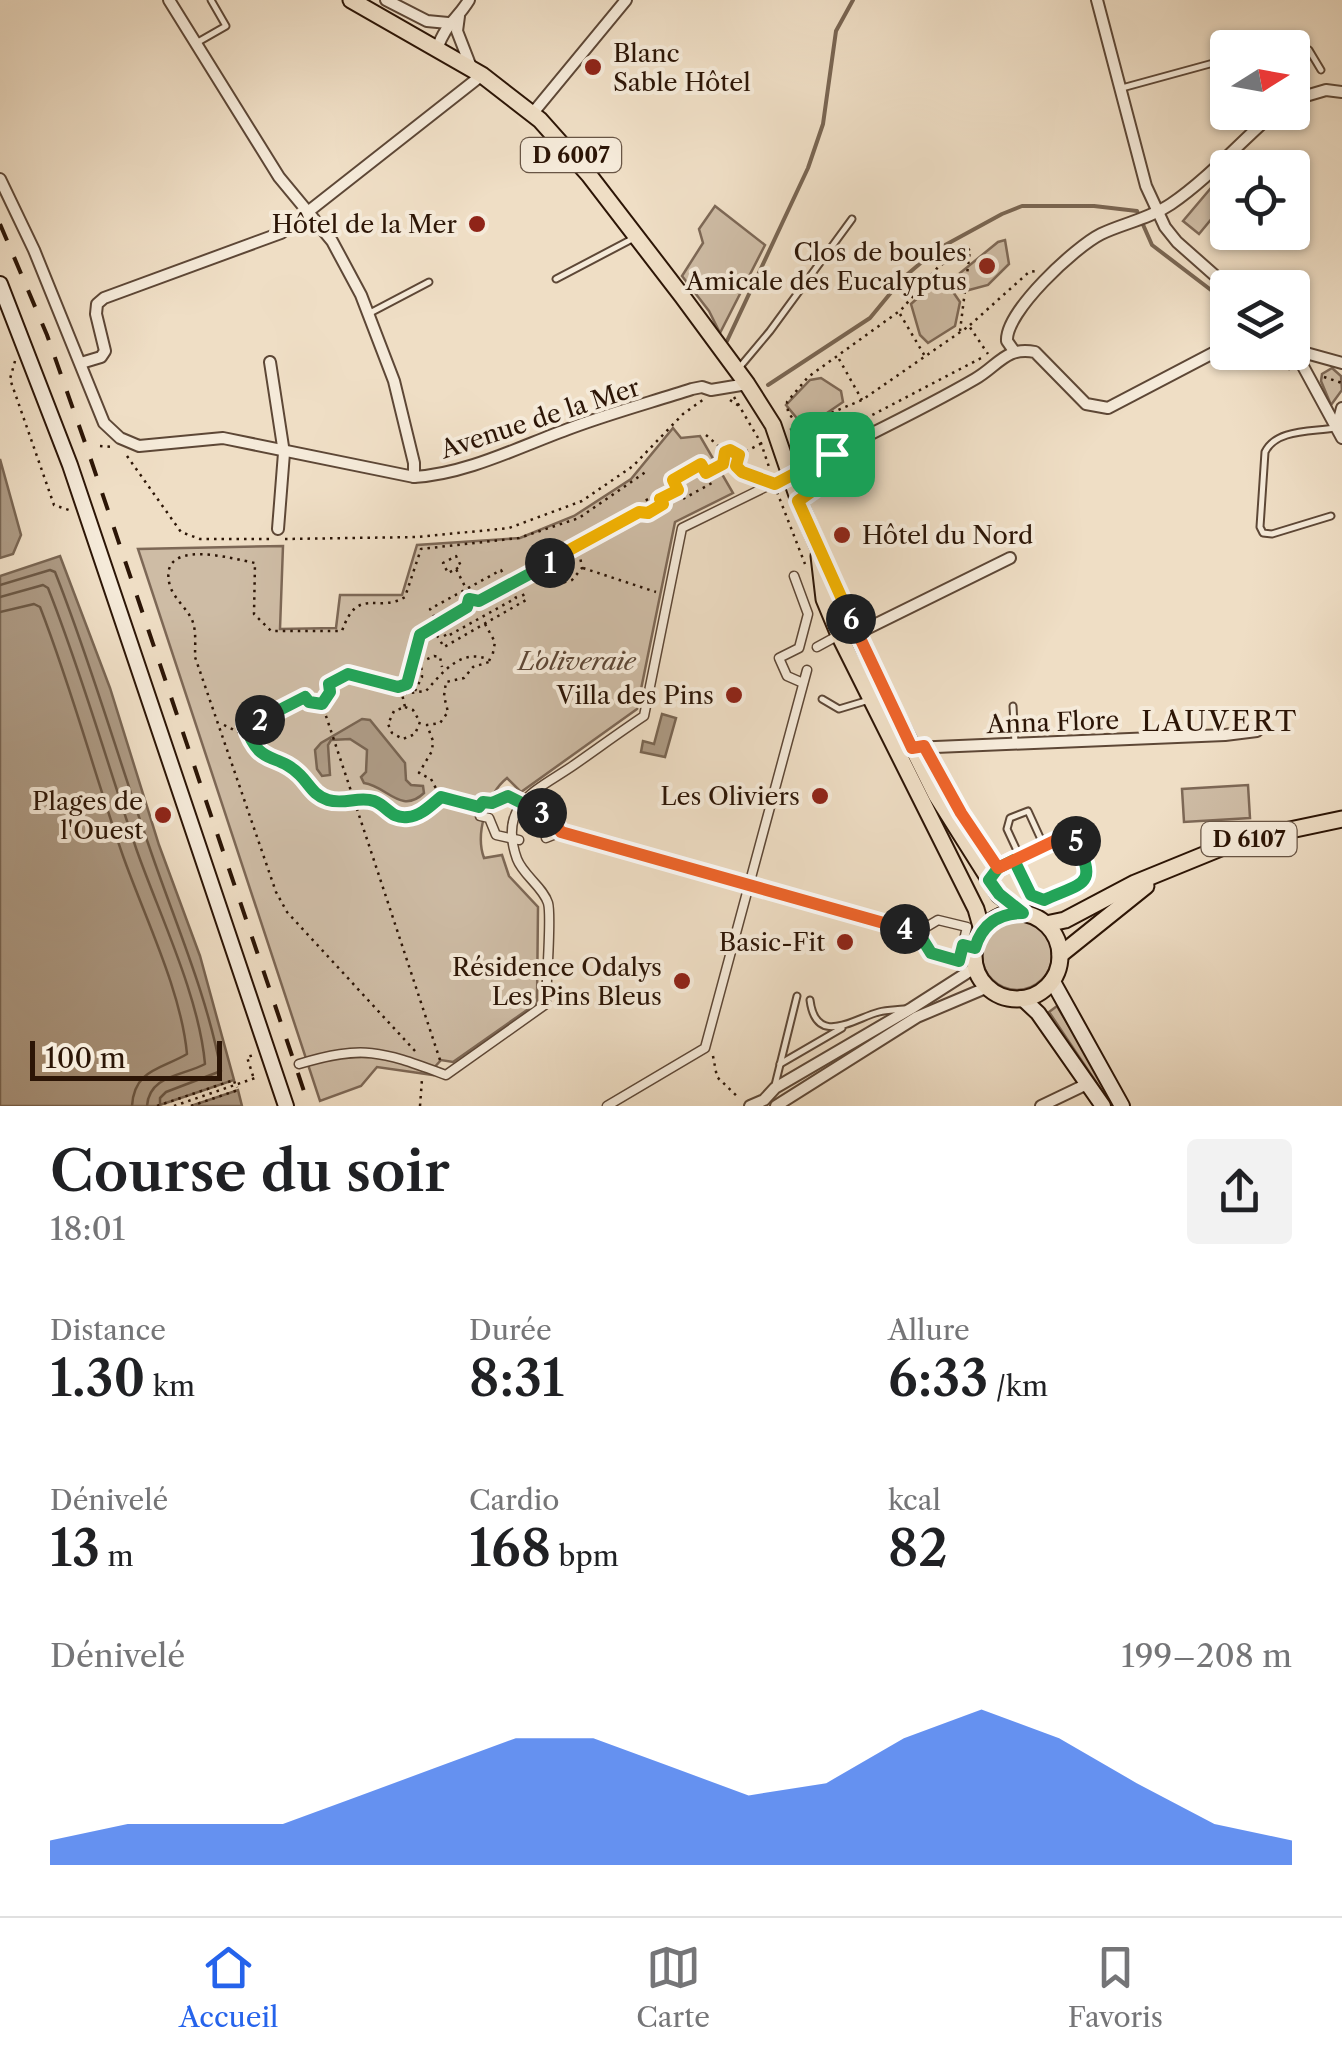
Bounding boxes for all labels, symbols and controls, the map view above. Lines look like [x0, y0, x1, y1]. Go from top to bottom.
north arrow [1210, 30, 1310, 130]
map controls [1210, 30, 1310, 370]
place label: Blanc Sable Hôtel [613, 38, 751, 98]
marker: Blanc Sable Hôtel [582, 56, 604, 78]
road number: D 6007 [521, 138, 621, 172]
button: locate [1210, 150, 1310, 250]
place label: Hôtel de la Mer [272, 209, 457, 240]
marker: Hôtel de la Mer [466, 213, 488, 235]
place label: Clos de boules Amicale des Eucalyptus [685, 237, 967, 297]
marker: Clos de boules Amicale des Eucalyptus [976, 255, 998, 277]
button: layers [1210, 270, 1310, 370]
street label: Avenue de la Mer [436, 372, 644, 466]
pin [790, 412, 875, 497]
icon: arrive [805, 427, 860, 482]
place label: Hôtel du Nord [862, 520, 1033, 551]
marker: Hôtel du Nord [831, 524, 853, 546]
pin: 1 [525, 538, 575, 588]
text: 1 [544, 546, 556, 580]
pin: 6 [826, 594, 876, 644]
text: 6 [843, 602, 859, 636]
park label: L'oliveraie [516, 646, 637, 677]
place label: Villa des Pins [556, 680, 714, 711]
marker: Villa des Pins [723, 684, 745, 706]
pin: 2 [235, 695, 285, 745]
text: 2 [252, 703, 268, 737]
district label: LAUVERT [1141, 704, 1299, 738]
street label: Anna Flore [985, 705, 1120, 740]
place label: Les Oliviers [660, 781, 800, 812]
marker: Les Oliviers [809, 785, 831, 807]
place label: Plages de l'Ouest [32, 786, 143, 846]
pin: 3 [517, 788, 567, 838]
text: 3 [534, 796, 550, 830]
marker: Plages de l'Ouest [152, 804, 174, 826]
pin: 5 [1051, 816, 1101, 866]
road number: D 6107 [1202, 822, 1296, 856]
text: 5 [1068, 824, 1084, 858]
pin: 4 [880, 904, 930, 954]
text: 4 [897, 912, 913, 946]
place label: Basic-Fit [719, 927, 825, 958]
marker: Basic-Fit [834, 931, 856, 953]
place label: Résidence Odalys Les Pins Bleus [452, 952, 662, 1012]
marker: Résidence Odalys Les Pins Bleus [671, 970, 693, 992]
scale bar [30, 1036, 222, 1080]
text: 100 m [45, 1041, 126, 1075]
text: Course du soir [50, 1138, 450, 1205]
button: share [1187, 1139, 1292, 1244]
text: 18:01 [50, 1209, 125, 1248]
text: Distance [50, 1313, 166, 1347]
text: Durée [469, 1313, 552, 1347]
text: Allure [888, 1313, 970, 1347]
text: 1.30 [50, 1347, 145, 1409]
text: 8:31 [469, 1347, 564, 1409]
text: 6:33 [888, 1347, 988, 1409]
text: km [145, 1369, 195, 1403]
text: /km [988, 1369, 1048, 1403]
text: Dénivelé [50, 1483, 168, 1517]
text: Cardio [469, 1483, 560, 1517]
text: kcal [888, 1483, 941, 1517]
text: 13 [50, 1517, 100, 1579]
text: 168 [469, 1517, 551, 1579]
text: 82 [888, 1517, 948, 1579]
text: m [100, 1539, 134, 1573]
text: bpm [551, 1539, 619, 1573]
text: Dénivelé [50, 1636, 185, 1675]
text: 199–208 m [1121, 1636, 1292, 1675]
tab: Accueil [179, 1940, 278, 2034]
tab: Carte [636, 1940, 710, 2034]
tab: Favoris [1068, 1940, 1163, 2034]

